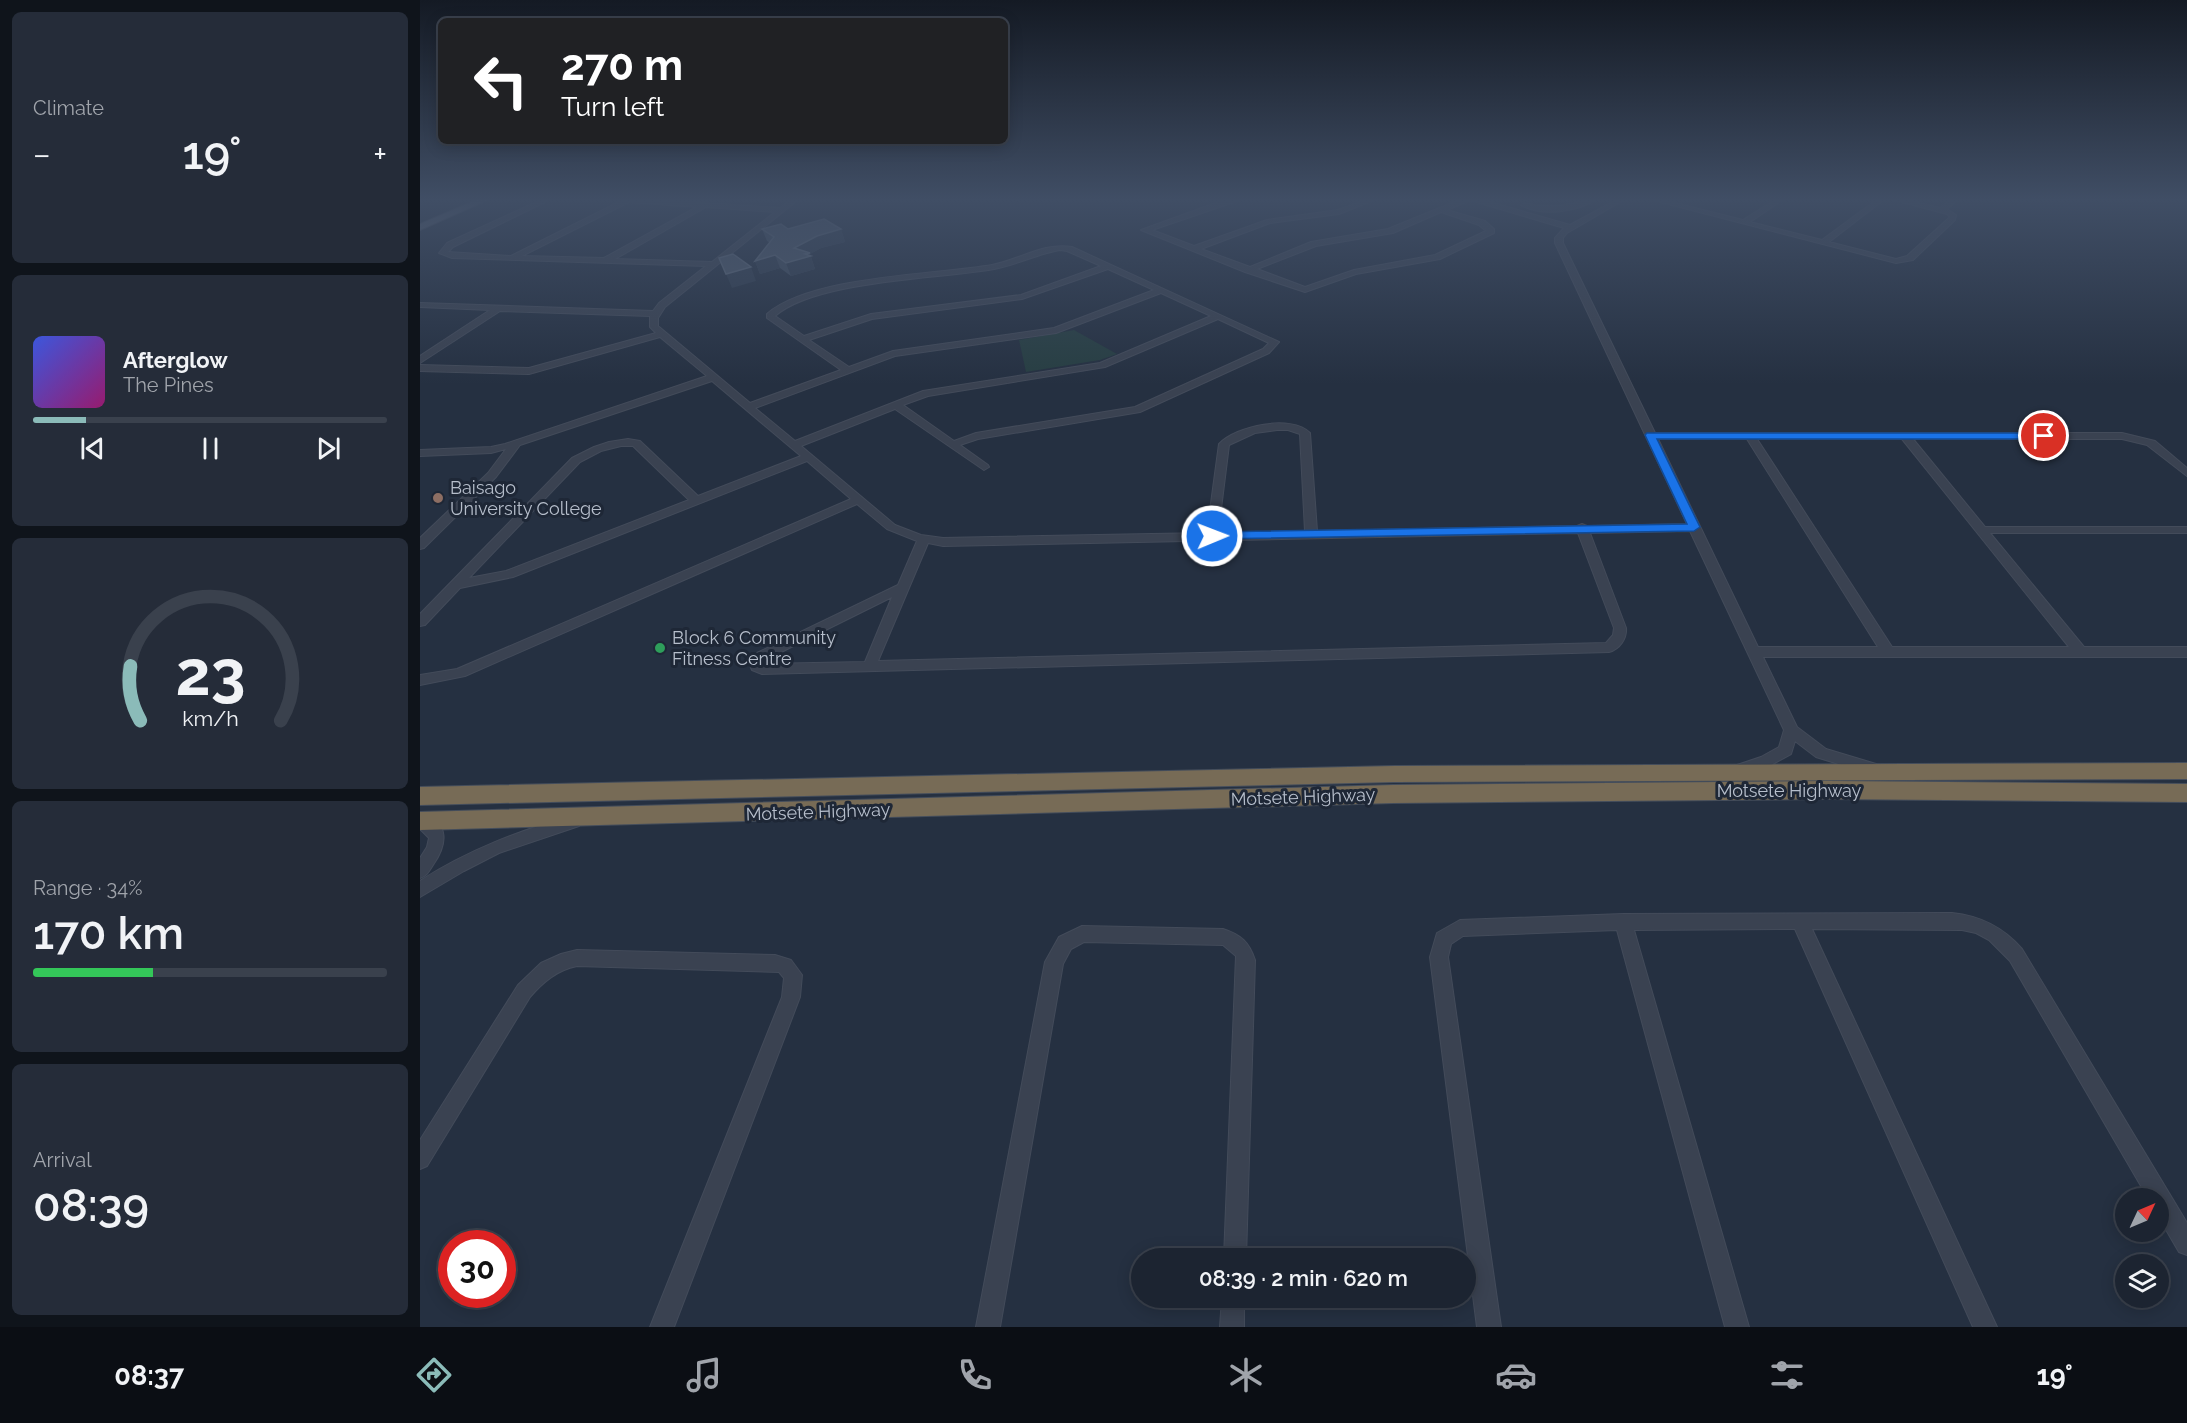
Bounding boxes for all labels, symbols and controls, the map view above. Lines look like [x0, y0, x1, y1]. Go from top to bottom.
text: 270 m [561, 41, 683, 90]
icon: left [462, 42, 540, 120]
text: Turn left [561, 91, 664, 122]
text: Climate [33, 96, 104, 120]
text: 19° [183, 127, 241, 180]
text: − [33, 135, 51, 174]
text: + [373, 135, 387, 174]
text: Afterglow [123, 347, 228, 373]
text: The Pines [123, 373, 214, 397]
pin [2018, 410, 2069, 461]
icon: arrive [2027, 419, 2060, 452]
icon: previous [76, 432, 109, 465]
icon: pause [194, 432, 227, 465]
icon: next [312, 432, 345, 465]
place label: Baisago University College [450, 477, 602, 519]
marker: Baisago University College [431, 491, 445, 505]
position arrow [1180, 504, 1244, 568]
place label: Block 6 Community Fitness Centre [672, 627, 836, 669]
text: 23 [175, 636, 245, 710]
marker: Block 6 Community Fitness Centre [653, 641, 667, 655]
text: km/h [182, 706, 238, 731]
street label: Motsete Highway [1717, 780, 1862, 801]
street label: Motsete Highway [1230, 783, 1376, 810]
street label: Motsete Highway [745, 798, 891, 825]
text: Range · 34% [33, 876, 142, 900]
text: 170 km [33, 907, 184, 960]
text: Arrival [33, 1148, 92, 1172]
text: 08:39 [33, 1179, 149, 1232]
north arrow [2115, 1188, 2169, 1242]
map controls [2115, 1188, 2169, 1308]
speed limit sign: 30 [438, 1230, 516, 1308]
button: layers [2115, 1254, 2169, 1308]
text: 08:39 · 2 min · 620 m [1199, 1265, 1408, 1291]
icon: directions [413, 1354, 455, 1396]
icon: music [683, 1354, 725, 1396]
icon: phone [954, 1354, 996, 1396]
icon: climate [1225, 1354, 1267, 1396]
icon: car [1495, 1354, 1537, 1396]
icon: filters [1766, 1354, 1808, 1396]
text: 08:37 [114, 1360, 184, 1391]
text: 19° [2036, 1360, 2073, 1391]

